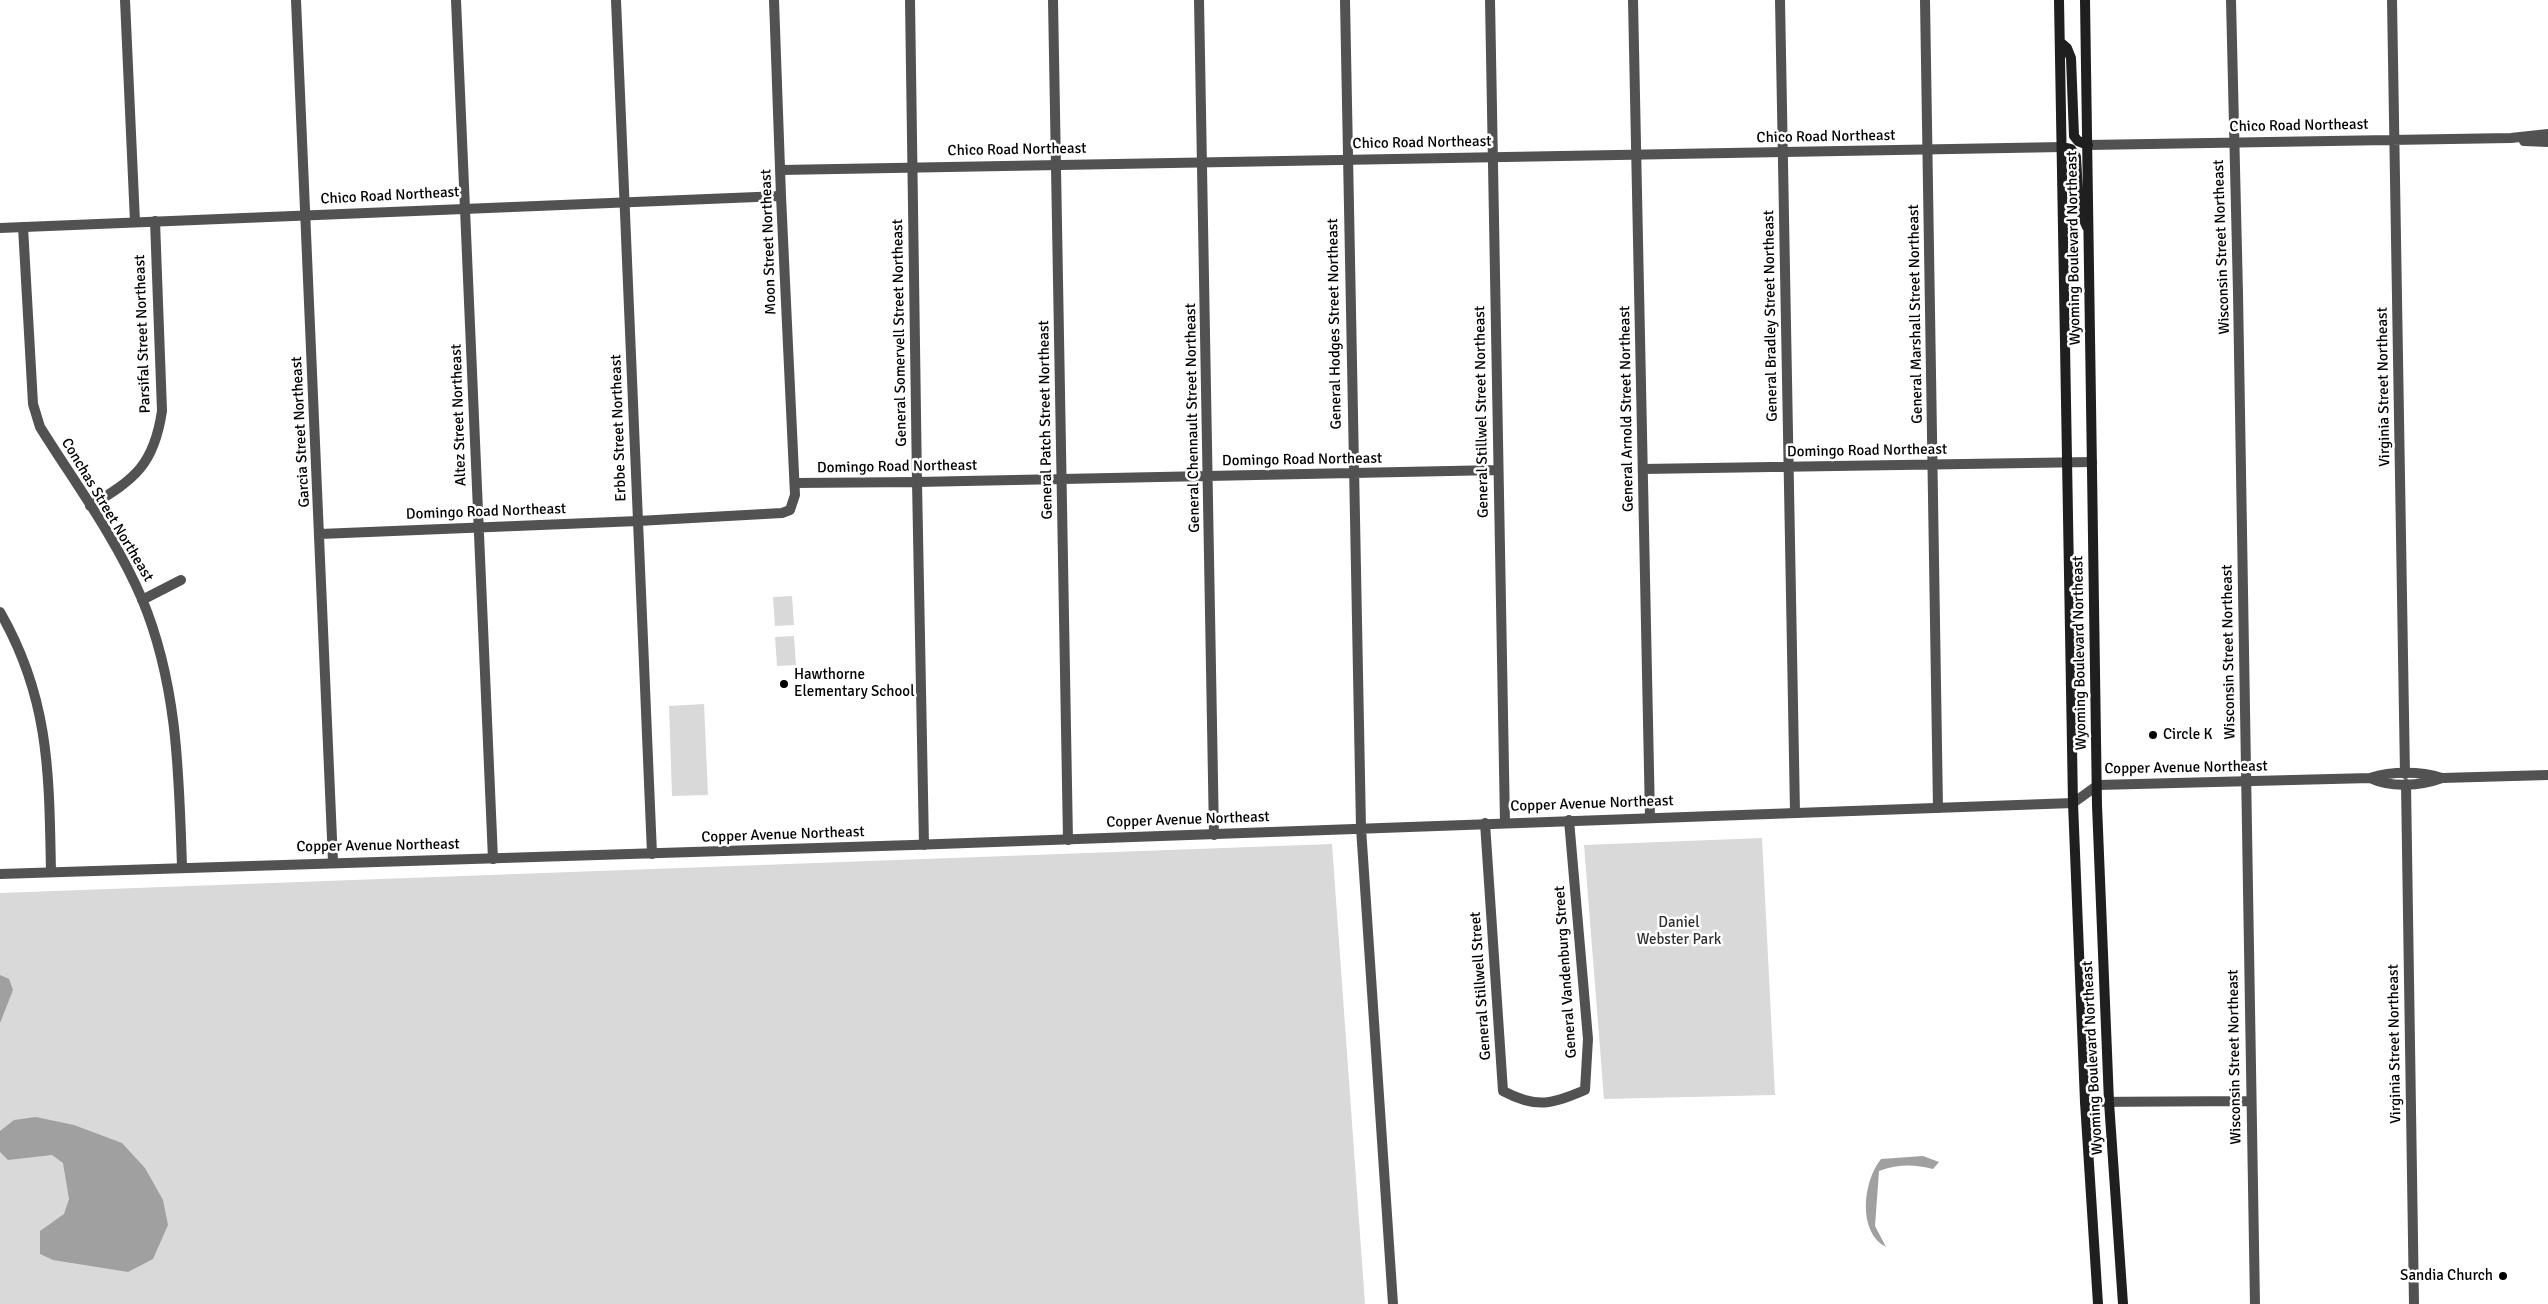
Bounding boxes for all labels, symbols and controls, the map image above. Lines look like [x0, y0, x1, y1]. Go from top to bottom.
street label: Chico Road Northeast [2229, 116, 2369, 136]
street label: Chico Road Northeast [1756, 127, 1896, 147]
street label: Chico Road Northeast [1352, 133, 1492, 153]
street label: Chico Road Northeast [947, 140, 1087, 160]
street label: Wyoming Boulevard Northeast [2063, 151, 2085, 345]
street label: Wisconsin Street Northeast [2210, 159, 2234, 335]
street label: Moon Street Northeast [757, 169, 781, 315]
street label: Chico Road Northeast [320, 183, 460, 209]
street label: General Marshall Street Northeast [1905, 204, 1927, 424]
street label: General Bradley Street Northeast [1760, 210, 1782, 422]
street label: General Hodges Street Northeast [1324, 218, 1346, 430]
street label: General Somervell Street Northeast [889, 219, 911, 447]
street label: Parsifal Street Northeast [131, 254, 155, 414]
street label: General Chennault Street Northeast [1182, 303, 1204, 533]
street label: General Stillwel Street Northeast [1471, 306, 1493, 518]
street label: General Arnold Street Northeast [1616, 306, 1638, 512]
street label: Virginia Street Northeast [2374, 307, 2394, 467]
street label: General Patch Street Northeast [1035, 320, 1057, 520]
street label: Altez Street Northeast [448, 344, 470, 486]
street label: Erbbe Street Northeast [607, 354, 631, 502]
street label: Garcia Street Northeast [288, 356, 314, 508]
street label: Conchas Street Northeast [57, 435, 157, 585]
street label: Domingo Road Northeast [1787, 441, 1947, 461]
street label: Domingo Road Northeast [1222, 450, 1382, 470]
street label: Domingo Road Northeast [817, 457, 977, 477]
street label: Domingo Road Northeast [406, 500, 566, 524]
street label: Wyoming Boulevard Northeast [2069, 556, 2091, 750]
street label: Wisconsin Street Northeast [2218, 564, 2240, 740]
place label: Hawthorne Elementary School [794, 666, 915, 701]
marker: Hawthorne Elementary School [778, 678, 790, 690]
place label: Circle K [2163, 726, 2212, 744]
marker: Circle K [2147, 729, 2159, 741]
street label: Copper Avenue Northeast [2104, 758, 2268, 778]
street label: Copper Avenue Northeast [1510, 792, 1674, 816]
street label: Copper Avenue Northeast [1106, 808, 1270, 832]
street label: Copper Avenue Northeast [701, 823, 865, 847]
street label: Copper Avenue Northeast [296, 836, 460, 856]
street label: General Vandenburg Street [1551, 885, 1581, 1059]
street label: General Stillwell Street [1467, 911, 1495, 1061]
park label: Daniel Webster Park [1637, 914, 1721, 949]
street label: Wyoming Boulevard Northeast [2079, 960, 2107, 1156]
street label: Virginia Street Northeast [2385, 964, 2405, 1124]
street label: Wisconsin Street Northeast [2224, 969, 2246, 1145]
place label: Sandia Church [2400, 1267, 2493, 1285]
marker: Sandia Church [2497, 1270, 2509, 1282]

